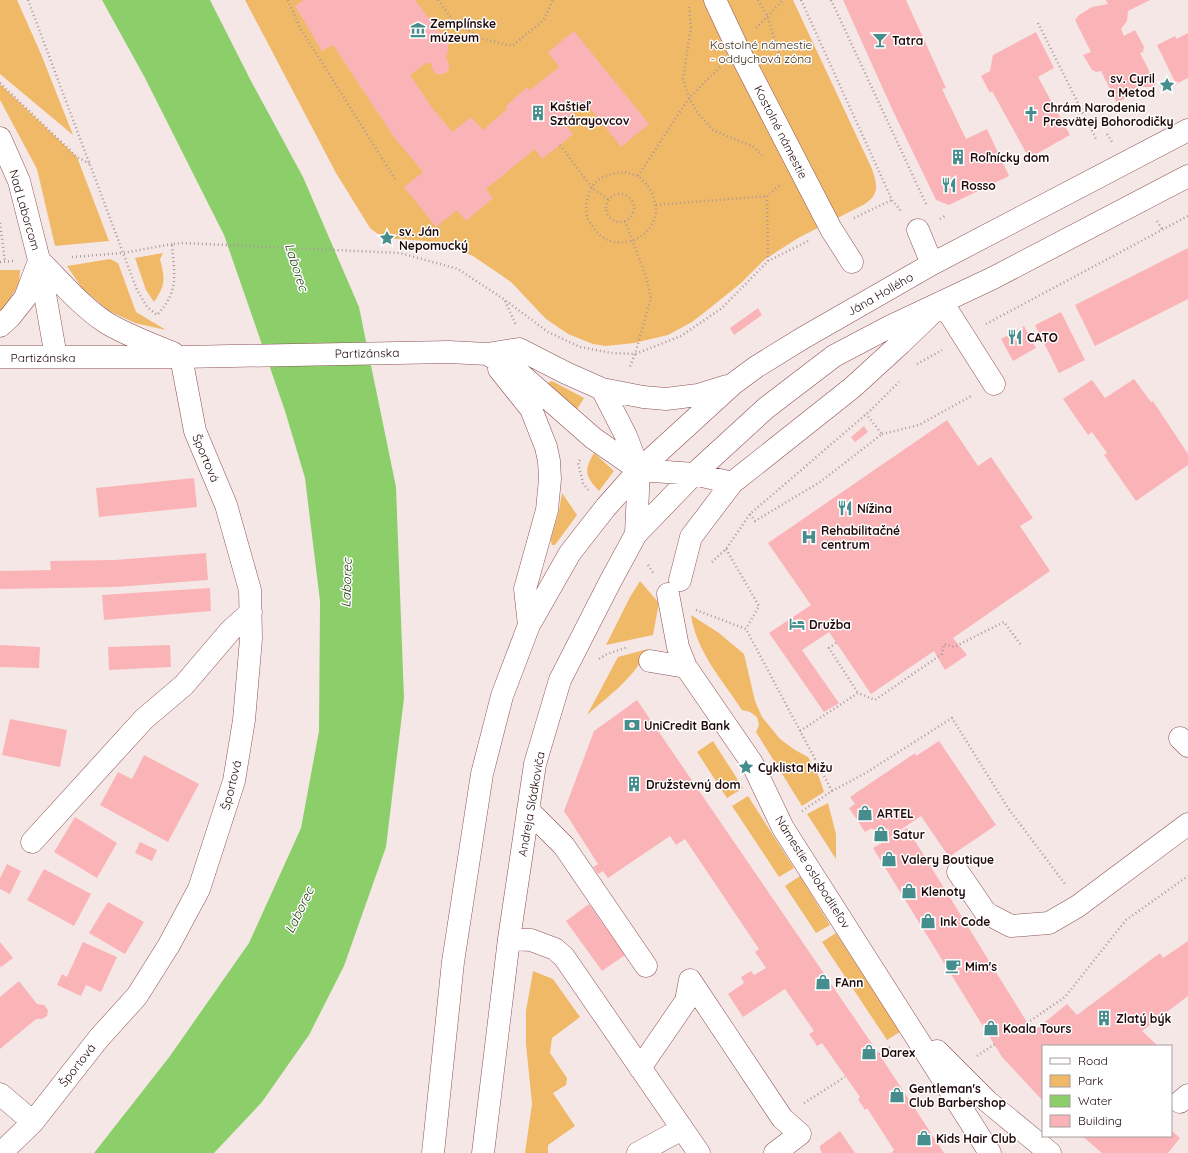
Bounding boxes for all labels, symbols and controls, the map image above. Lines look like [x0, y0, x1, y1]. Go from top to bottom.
place label: Zemplínske múzeum [430, 16, 496, 45]
museum icon: Zemplínske múzeum [409, 21, 427, 39]
bar icon: Tatra [871, 31, 889, 49]
place label: Tatra [892, 33, 923, 48]
park label: Kostolné námestie - oddychová zóna [710, 37, 813, 66]
place label: sv. Cyril a Metod [1107, 71, 1155, 100]
place icon: sv. Cyril a Metod [1158, 76, 1176, 94]
street label: Kostolné námestie [751, 83, 811, 181]
place label: Kaštieľ Sztárayovcov [550, 99, 630, 128]
place label: Chrám Narodenia Presvätej Bohorodičky [1043, 100, 1174, 129]
building icon: Kaštieľ Sztárayovcov [529, 104, 547, 122]
church icon: Chrám Narodenia Presvätej Bohorodičky [1022, 105, 1040, 123]
building icon: Roľnícky dom [949, 148, 967, 166]
place label: Roľnícky dom [970, 150, 1049, 165]
street label: Nad Laborcom [6, 168, 44, 252]
restaurant icon: Rosso [940, 176, 958, 194]
place label: Rosso [961, 178, 996, 193]
place label: sv. Ján Nepomucký [399, 224, 468, 253]
place icon: sv. Ján Nepomucký [378, 229, 396, 247]
water label: Laborec [282, 241, 313, 294]
street label: Jána Hollého [844, 269, 916, 319]
restaurant icon: CATO [1006, 328, 1024, 346]
place label: CATO [1027, 330, 1058, 345]
street label: Partizánska [334, 345, 400, 361]
street label: Partizánska [11, 350, 75, 365]
street label: Športová [189, 432, 223, 484]
restaurant icon: Nížina [836, 499, 854, 517]
place label: Nížina [857, 501, 892, 516]
place label: Rehabilitačné centrum [821, 523, 900, 552]
hospital icon: Rehabilitačné centrum [800, 528, 818, 546]
water label: Laborec [337, 557, 355, 608]
hotel icon: Družba [788, 615, 806, 633]
place label: Družba [809, 617, 851, 632]
bank icon: UniCredit Bank [623, 716, 641, 734]
place label: UniCredit Bank [644, 718, 730, 733]
street label: Andreja Sládkoviča [514, 750, 548, 858]
place icon: Cyklista Mižu [737, 758, 755, 776]
street label: Športová [218, 759, 244, 811]
place label: Cyklista Mižu [758, 760, 833, 775]
building icon: Družstevný dom [625, 775, 643, 793]
place label: Družstevný dom [646, 777, 741, 792]
shop icon: ARTEL [856, 804, 874, 822]
place label: ARTEL [877, 806, 914, 821]
street label: Námestie osloboditeľov [772, 813, 854, 931]
shop icon: Satur [872, 825, 890, 843]
place label: Satur [893, 827, 925, 842]
shop icon: Valery Boutique [880, 850, 898, 868]
place label: Valery Boutique [901, 852, 994, 867]
shop icon: Klenoty [900, 882, 918, 900]
water label: Laborec [281, 883, 318, 936]
place label: Klenoty [921, 884, 966, 899]
shop icon: Ink Code [919, 912, 937, 930]
place label: Ink Code [940, 914, 990, 929]
cafe icon: Mim's [944, 957, 962, 975]
place label: Mim's [965, 959, 997, 974]
shop icon: FAnn [814, 973, 832, 991]
place label: FAnn [835, 975, 863, 990]
building icon: Zlatý býk [1095, 1009, 1113, 1027]
place label: Zlatý býk [1116, 1011, 1171, 1026]
shop icon: Koala Tours [982, 1019, 1000, 1037]
place label: Koala Tours [1003, 1021, 1072, 1036]
street label: Športová [55, 1040, 99, 1090]
shop icon: Darex [860, 1043, 878, 1061]
place label: Darex [881, 1045, 915, 1060]
legend [1042, 1045, 1172, 1137]
text: Road [1078, 1053, 1108, 1068]
text: Park [1078, 1073, 1103, 1088]
place label: Gentleman's Club Barbershop [909, 1081, 1006, 1110]
shop icon: Gentleman's Club Barbershop [888, 1086, 906, 1104]
text: Water [1078, 1093, 1113, 1108]
text: Building [1078, 1113, 1122, 1128]
shop icon: Kids Hair Club [915, 1129, 933, 1147]
place label: Kids Hair Club [936, 1131, 1017, 1146]

